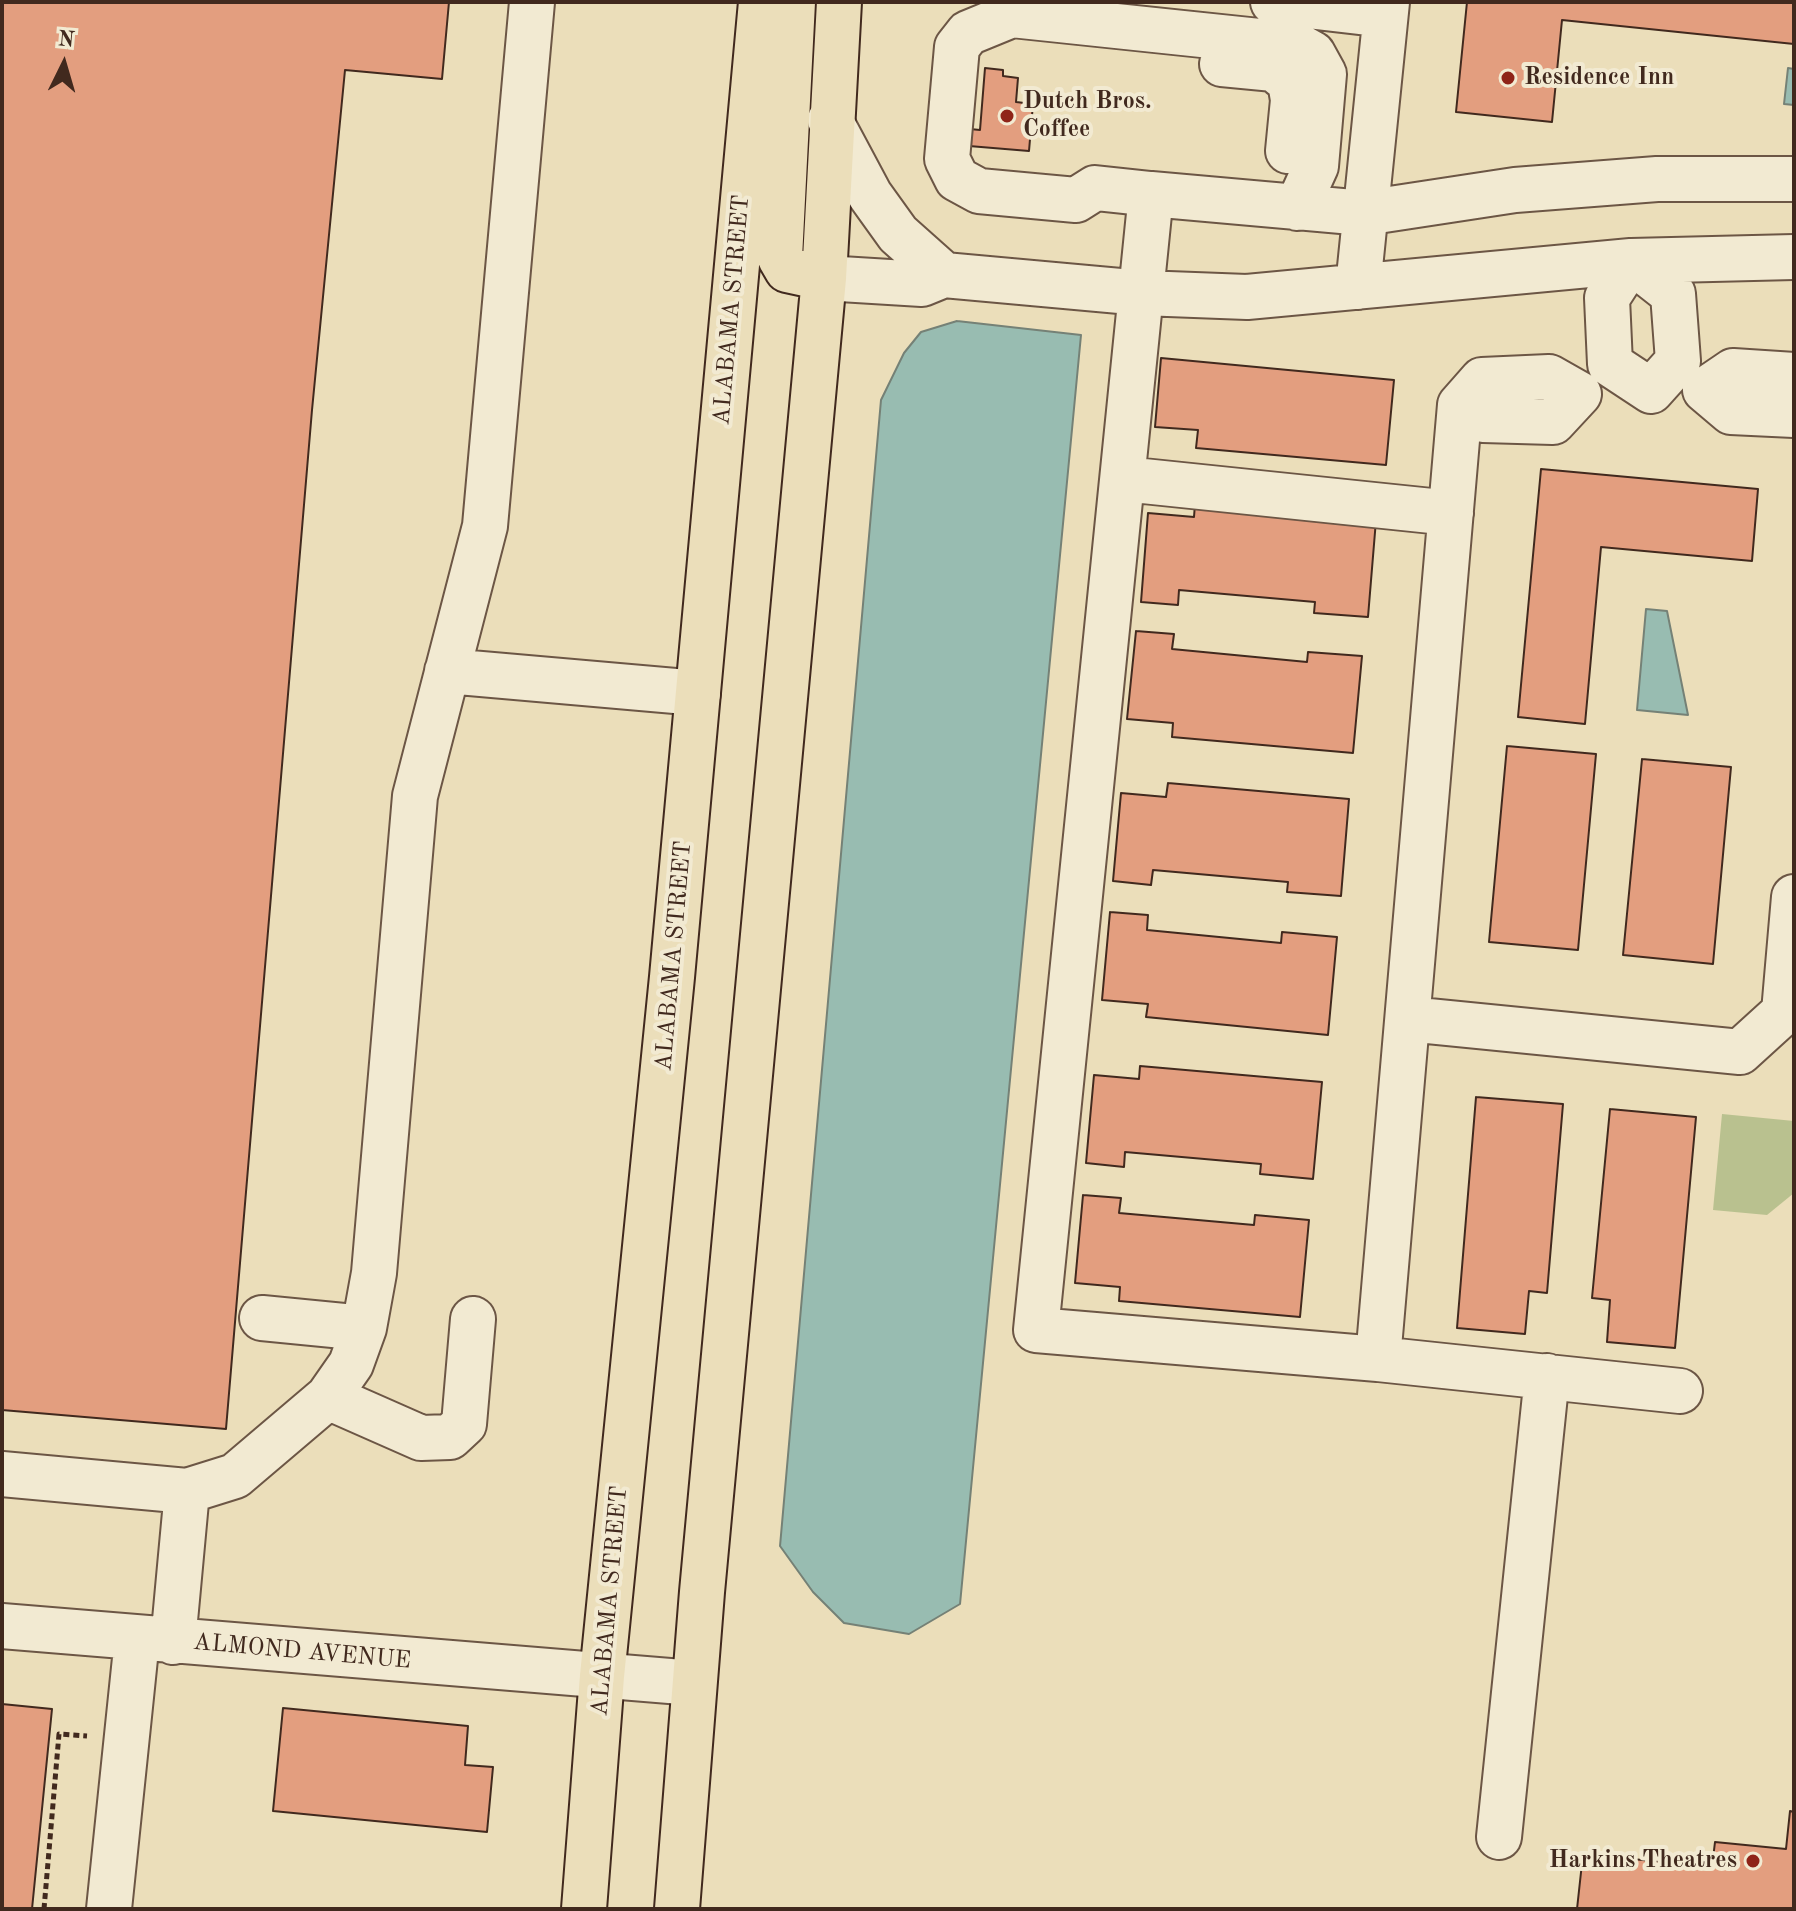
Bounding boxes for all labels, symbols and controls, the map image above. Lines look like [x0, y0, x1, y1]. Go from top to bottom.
north arrow [24, 24, 104, 104]
text: N [57, 28, 75, 52]
place label: Residence Inn [1524, 64, 1674, 92]
marker: Residence Inn [1499, 69, 1517, 87]
place label: Dutch Bros. Coffee [1023, 88, 1152, 144]
marker: Dutch Bros. Coffee [998, 107, 1016, 125]
street label: ALABAMA STREET [708, 194, 756, 426]
street label: ALABAMA STREET [650, 840, 698, 1072]
street label: ALABAMA STREET [586, 1485, 634, 1717]
street label: ALMOND AVENUE [192, 1628, 412, 1676]
place label: Harkins Theatres [1549, 1847, 1737, 1875]
marker: Harkins Theatres [1744, 1852, 1762, 1870]

